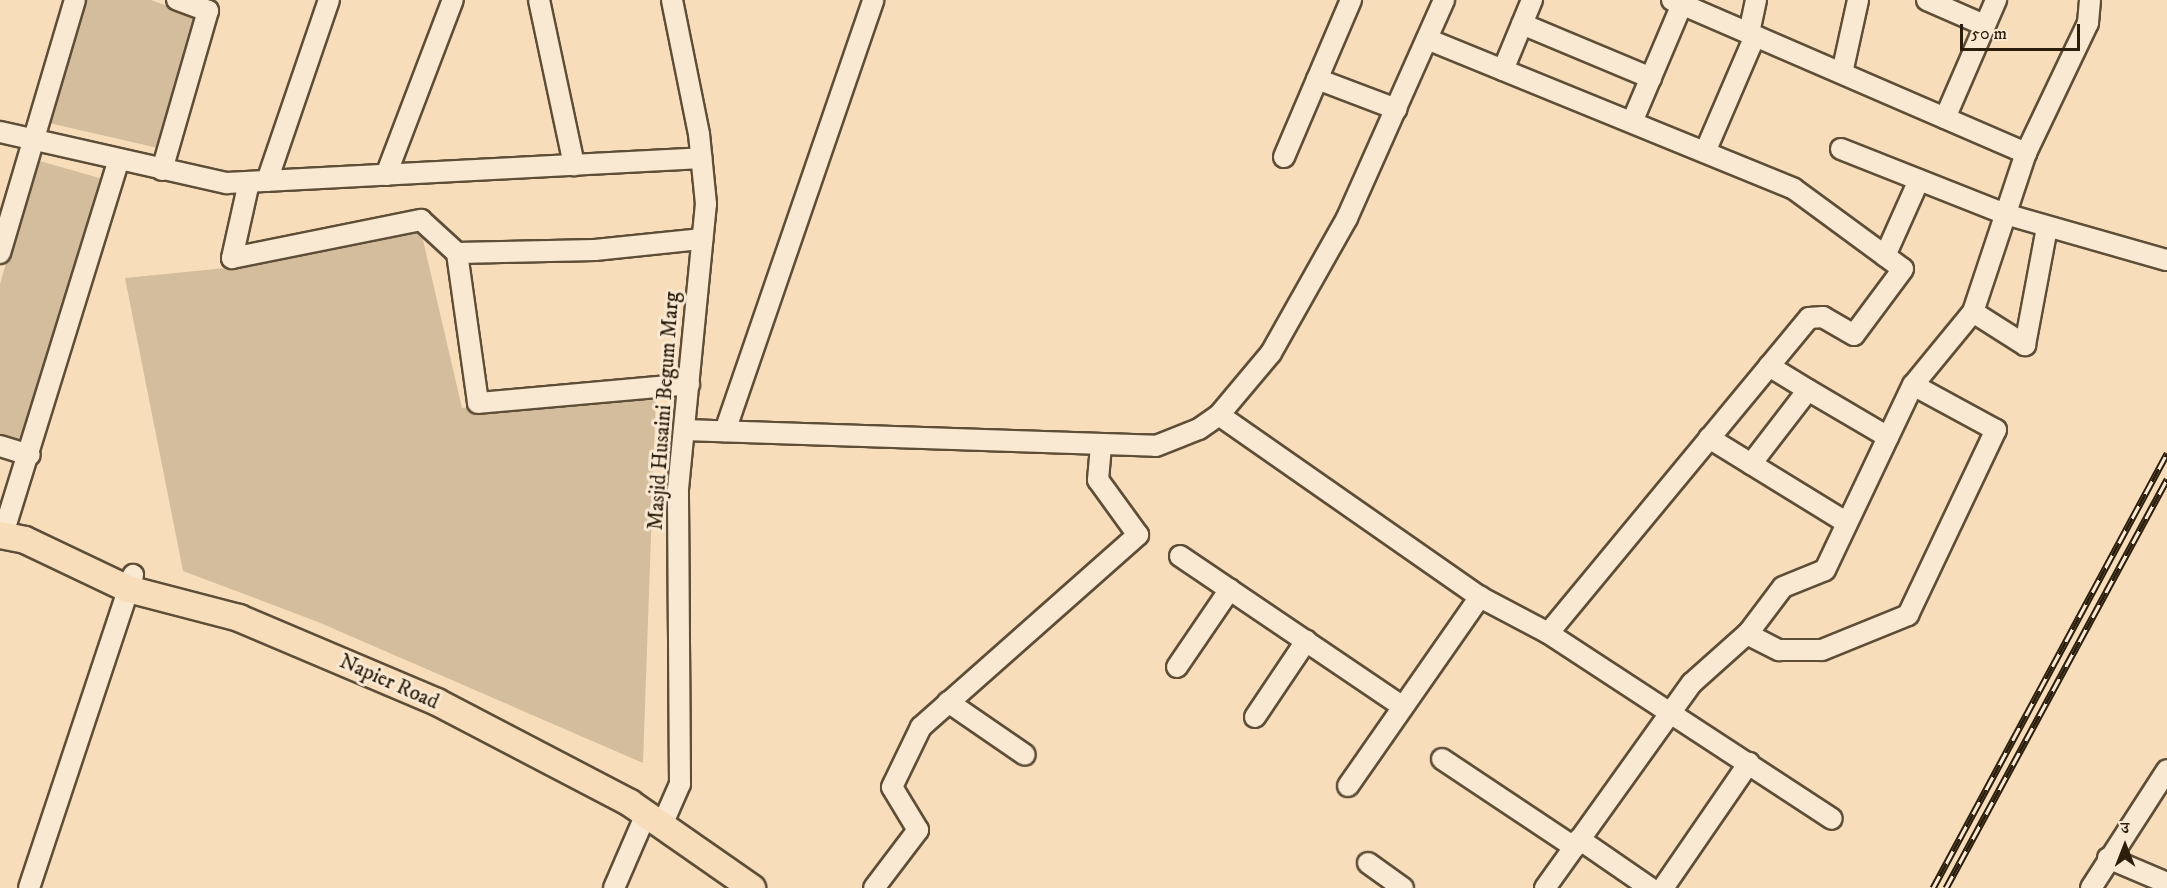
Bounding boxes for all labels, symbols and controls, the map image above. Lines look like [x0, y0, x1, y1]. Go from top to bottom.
scale bar [1963, 12, 2083, 50]
text: 50 m [1971, 23, 2007, 45]
street label: Masjid Husaini Begum Marg [643, 291, 685, 531]
street label: Napier Road [335, 649, 443, 715]
north arrow [2095, 816, 2155, 876]
text: उ [2121, 818, 2129, 838]

